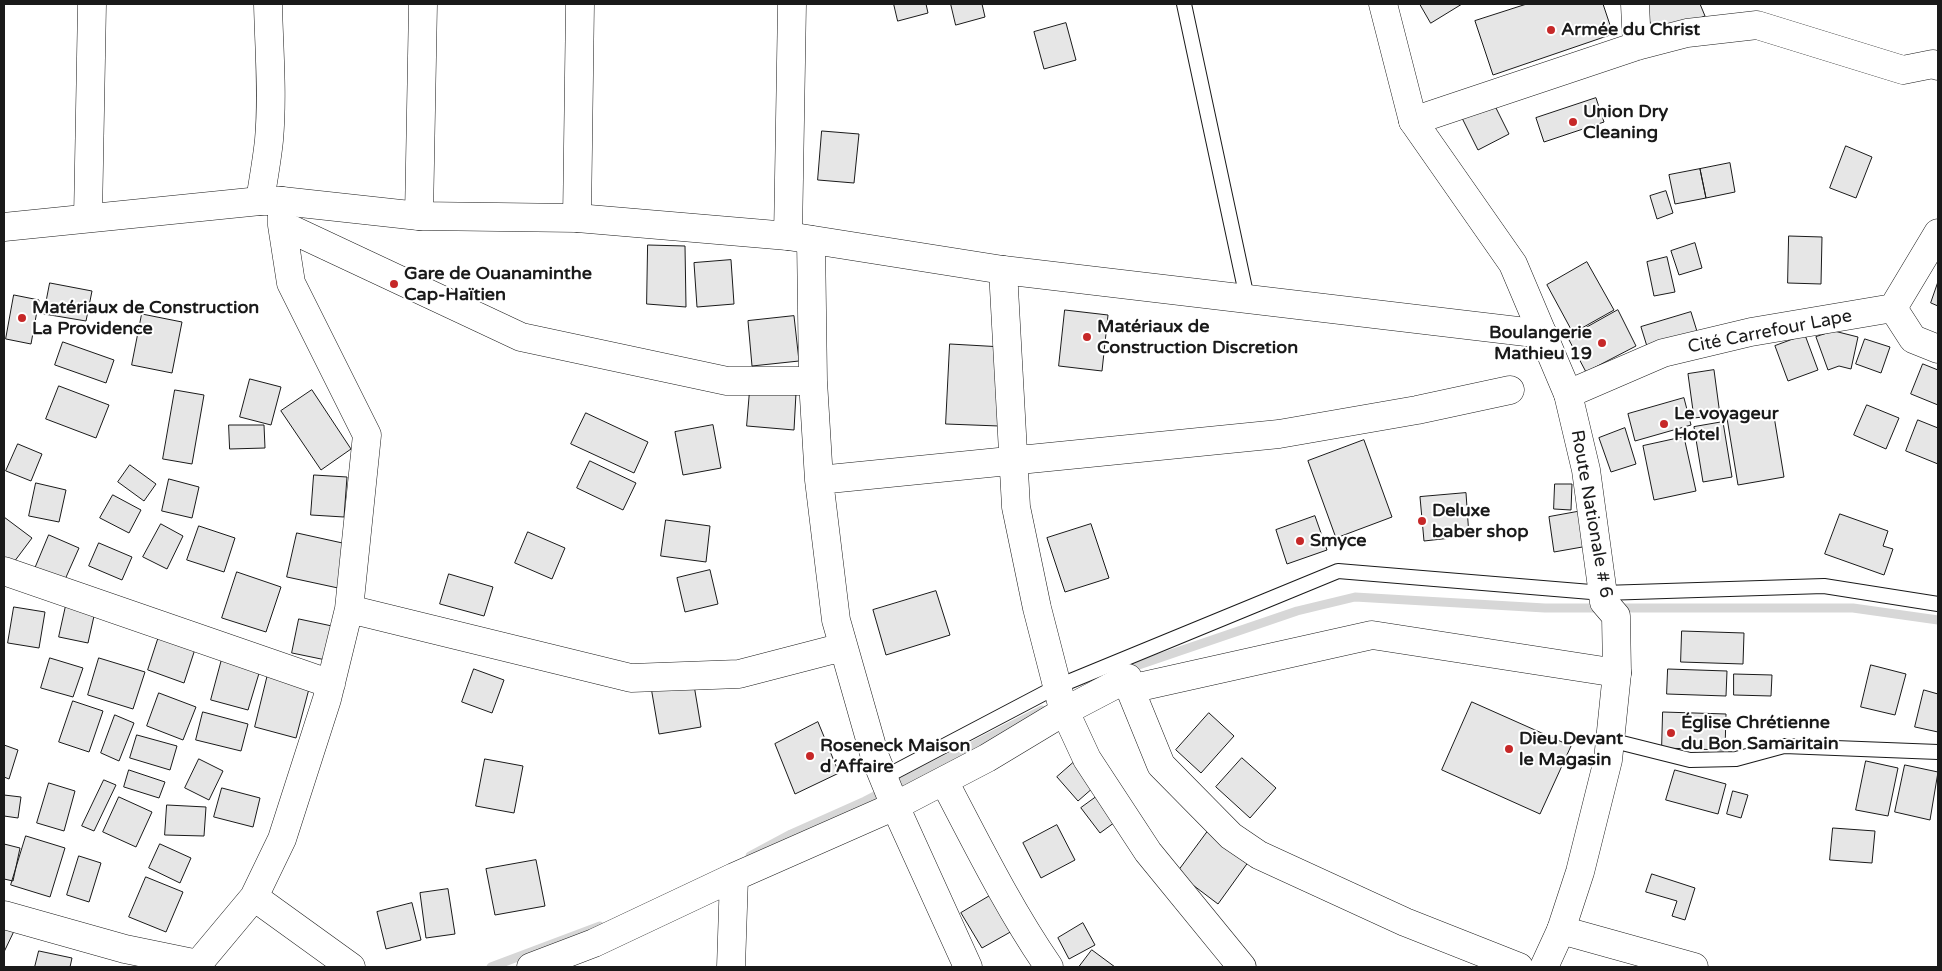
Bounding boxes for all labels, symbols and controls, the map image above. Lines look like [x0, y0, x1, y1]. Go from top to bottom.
place label: Armée du Christ [1561, 19, 1700, 41]
marker: Armée du Christ [1545, 24, 1557, 36]
place label: Union Dry Cleaning [1583, 101, 1668, 144]
marker: Union Dry Cleaning [1567, 116, 1579, 128]
place label: Gare de Ouanaminthe Cap-Haïtien [404, 263, 592, 306]
marker: Gare de Ouanaminthe Cap-Haïtien [388, 278, 400, 290]
place label: Matériaux de Construction La Providence [32, 297, 259, 340]
street label: Cité Carrefour Lape [1686, 305, 1854, 359]
marker: Matériaux de Construction La Providence [16, 312, 28, 324]
place label: Matériaux de Construction Discretion [1097, 316, 1298, 358]
place label: Boulangerie Mathieu 19 [1489, 322, 1592, 364]
marker: Matériaux de Construction Discretion [1081, 331, 1093, 343]
marker: Boulangerie Mathieu 19 [1596, 337, 1608, 349]
place label: Le voyageur Hotel [1674, 403, 1779, 446]
marker: Le voyageur Hotel [1658, 418, 1670, 430]
street label: Route Nationale # 6 [1566, 428, 1616, 600]
place label: Deluxe baber shop [1432, 500, 1528, 542]
marker: Deluxe baber shop [1416, 515, 1428, 527]
place label: Smyce [1310, 530, 1367, 552]
marker: Smyce [1294, 535, 1306, 547]
place label: Église Chrétienne du Bon Samaritain [1681, 712, 1839, 754]
marker: Église Chrétienne du Bon Samaritain [1665, 727, 1677, 739]
place label: Dieu Devant le Magasin [1519, 728, 1623, 771]
place label: Roseneck Maison d´Affaire [820, 735, 970, 778]
marker: Dieu Devant le Magasin [1503, 743, 1515, 755]
marker: Roseneck Maison d´Affaire [804, 750, 816, 762]

